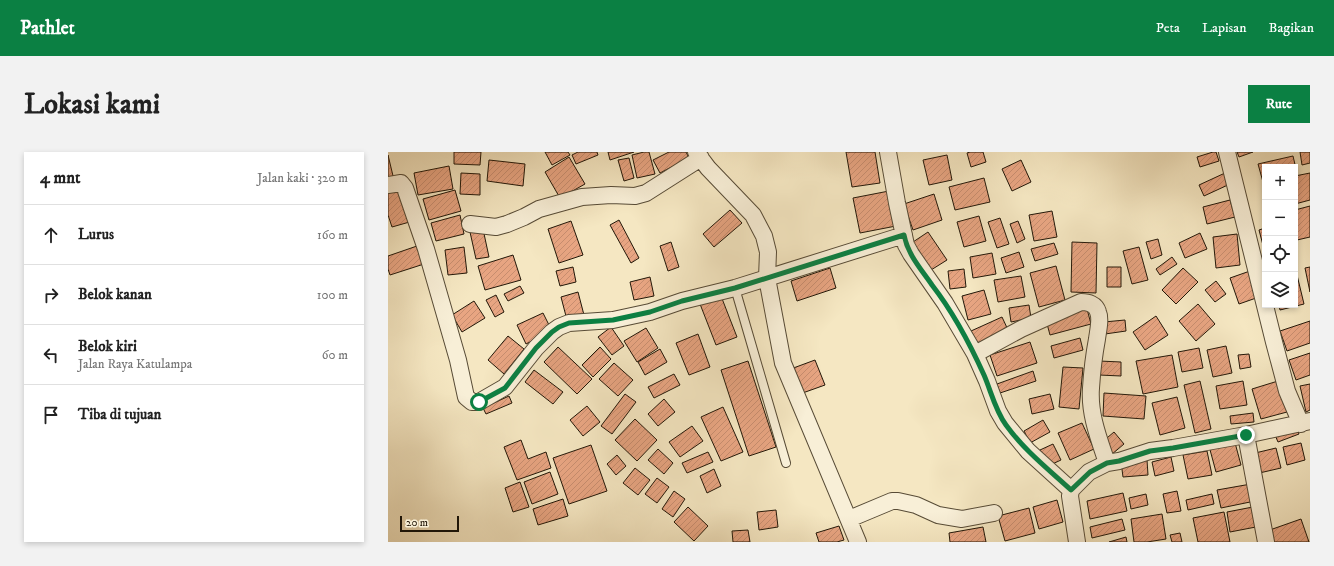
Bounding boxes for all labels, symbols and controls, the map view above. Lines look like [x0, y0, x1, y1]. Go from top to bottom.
text: Pathlet [20, 17, 75, 40]
text: Peta [1156, 19, 1180, 37]
text: Lapisan [1202, 19, 1247, 37]
text: Bagikan [1269, 19, 1314, 37]
button: Rute [1248, 85, 1310, 123]
text: Lokasi kami [24, 87, 160, 122]
map controls [1262, 164, 1298, 308]
button: + [1262, 164, 1298, 200]
text: 4 mnt [40, 167, 80, 189]
text: Jalan kaki · 320 m [257, 170, 348, 186]
button: − [1262, 200, 1298, 236]
icon: ahead [40, 224, 62, 246]
text: Lurus [78, 225, 114, 244]
text: 160 m [317, 227, 348, 243]
button: locate [1262, 236, 1298, 272]
button: layers [1262, 272, 1298, 308]
icon: right [40, 284, 62, 306]
text: Belok kanan [78, 285, 152, 304]
text: 100 m [317, 287, 348, 303]
text: Belok kiri [78, 337, 137, 356]
icon: left [40, 344, 62, 366]
text: 60 m [322, 347, 348, 363]
text: Jalan Raya Katulampa [78, 356, 192, 372]
route start [470, 393, 488, 411]
icon: arrive [40, 404, 62, 426]
text: Tiba di tujuan [78, 405, 161, 424]
route end [1237, 426, 1255, 444]
scale bar [400, 514, 459, 533]
text: 20 m [406, 516, 428, 530]

